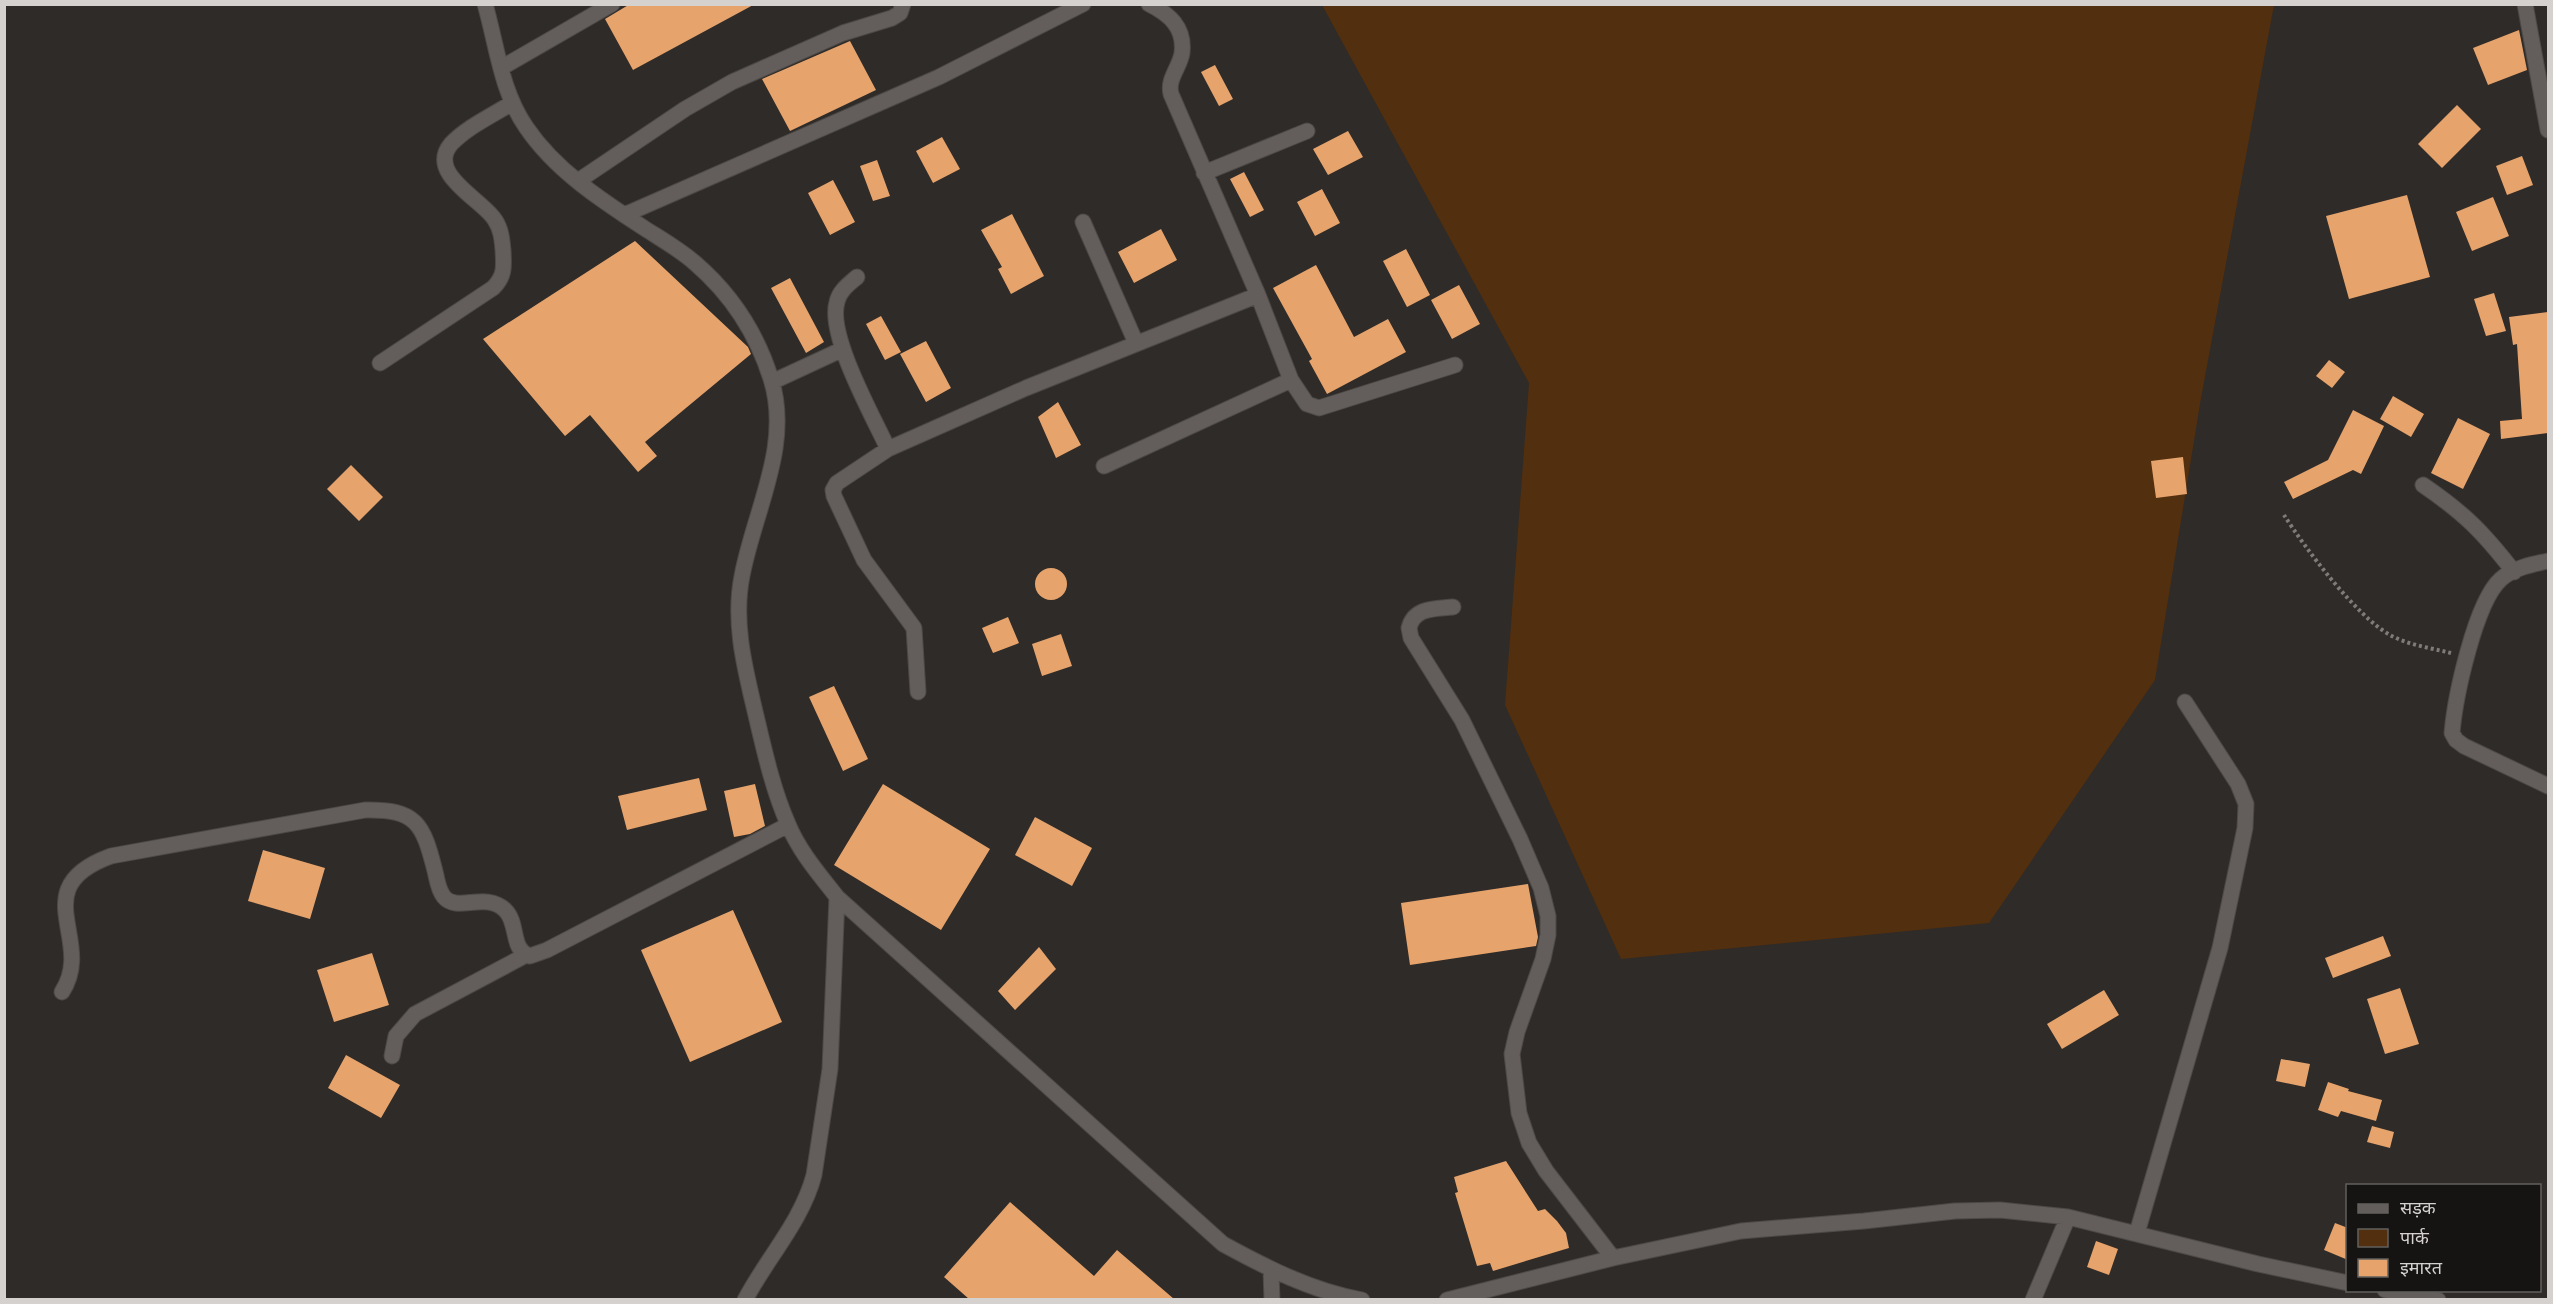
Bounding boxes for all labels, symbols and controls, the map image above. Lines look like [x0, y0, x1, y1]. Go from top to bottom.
legend [2346, 1184, 2541, 1292]
text: सड़क [2400, 1197, 2437, 1219]
text: पार्क [2400, 1227, 2430, 1249]
text: इमारत [2400, 1257, 2443, 1279]

